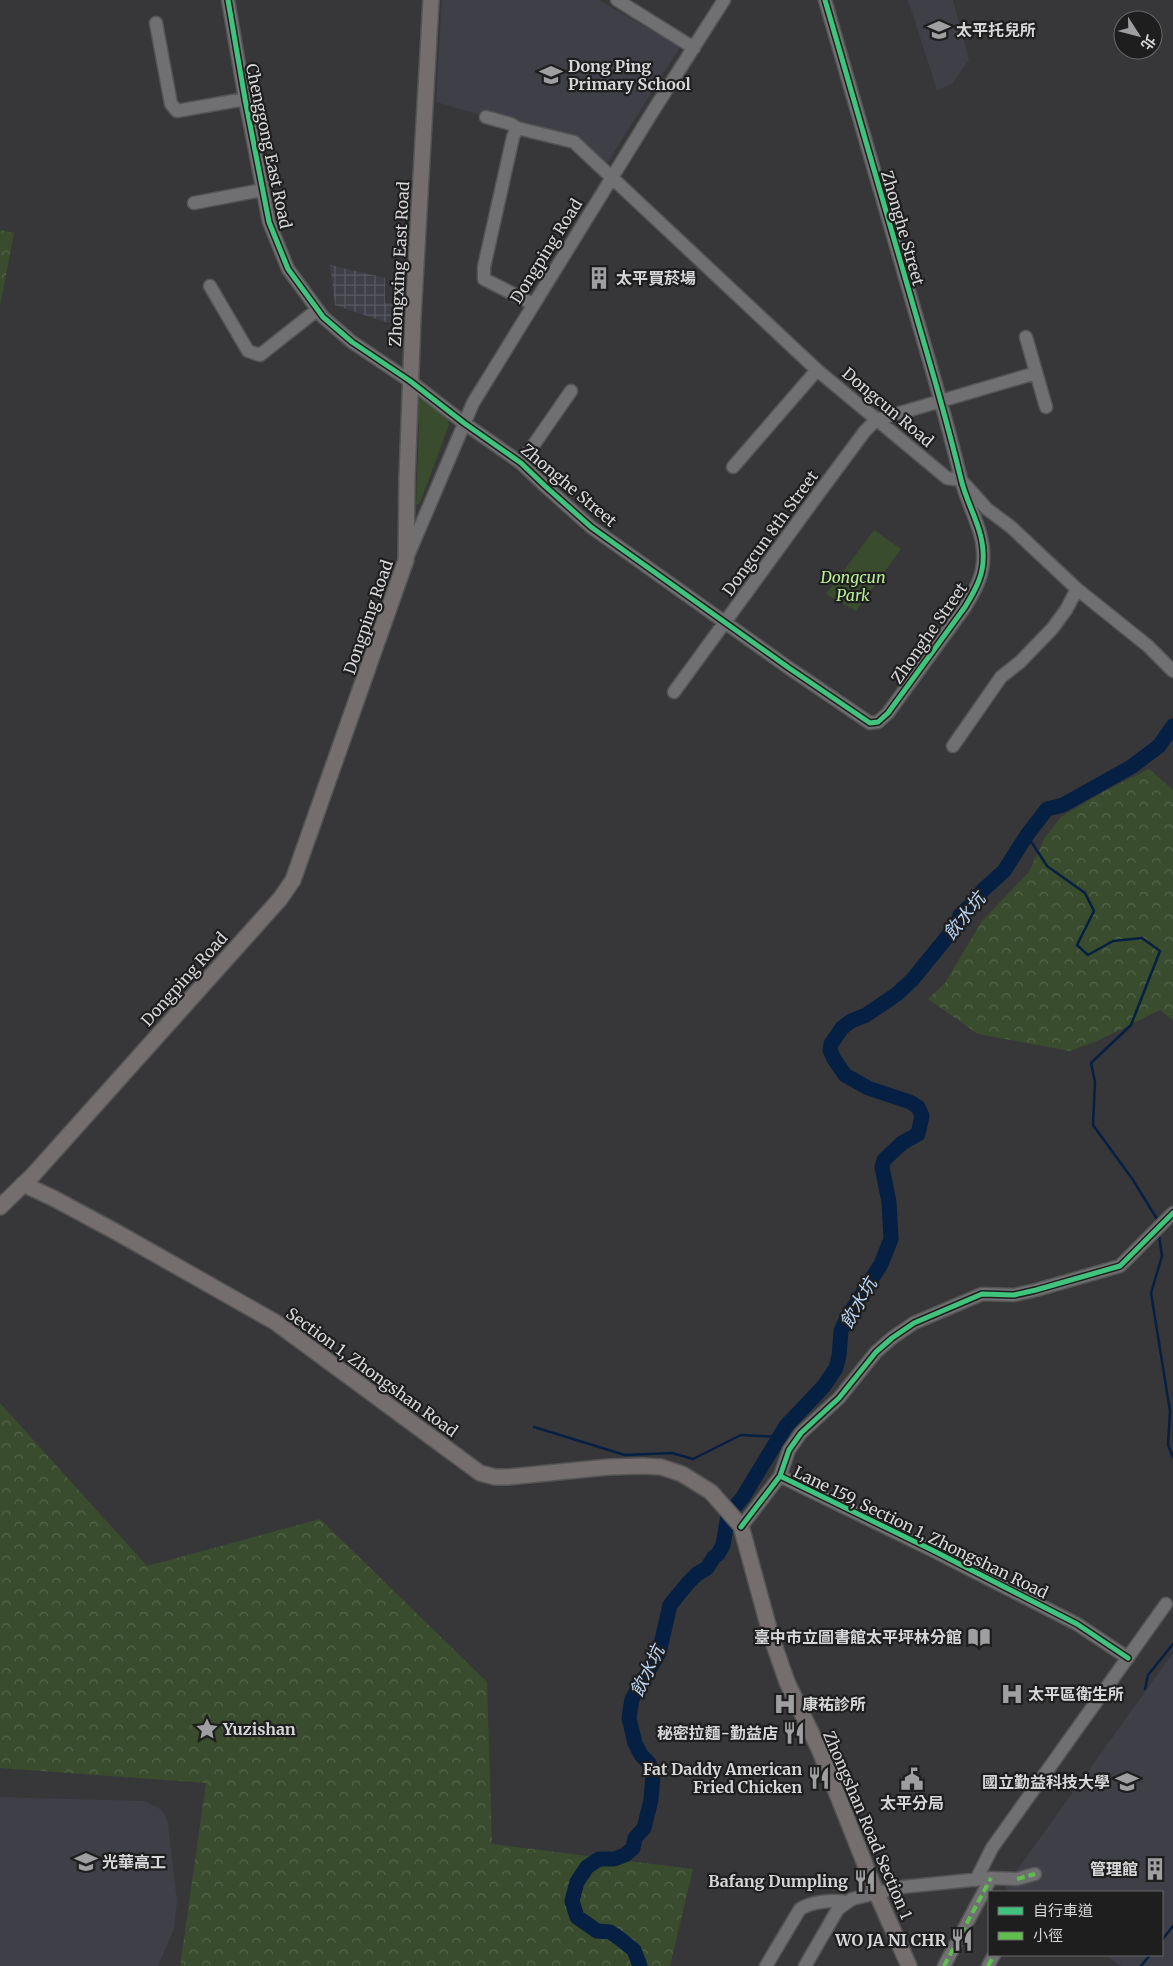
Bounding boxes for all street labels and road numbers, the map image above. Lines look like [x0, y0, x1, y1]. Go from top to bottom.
street label: Chenggong East Road [242, 62, 296, 231]
street label: Zhonghe Street [877, 168, 929, 289]
street label: Zhongxing East Road [385, 180, 413, 347]
street label: Dongping Road [506, 195, 586, 307]
street label: Dongcun Road [838, 363, 938, 451]
street label: Zhonghe Street [517, 439, 621, 531]
street label: Dongcun 8th Street [718, 466, 823, 600]
street label: Dongping Road [339, 557, 397, 677]
street label: Zhonghe Street [887, 578, 972, 687]
street label: Dongping Road [136, 928, 232, 1030]
street label: Section 1, Zhongshan Road [282, 1303, 462, 1441]
street label: Lane 159, Section 1, Zhongshan Road [790, 1461, 1052, 1603]
street label: Zhongshan Road Section 1 [819, 1728, 917, 1922]

